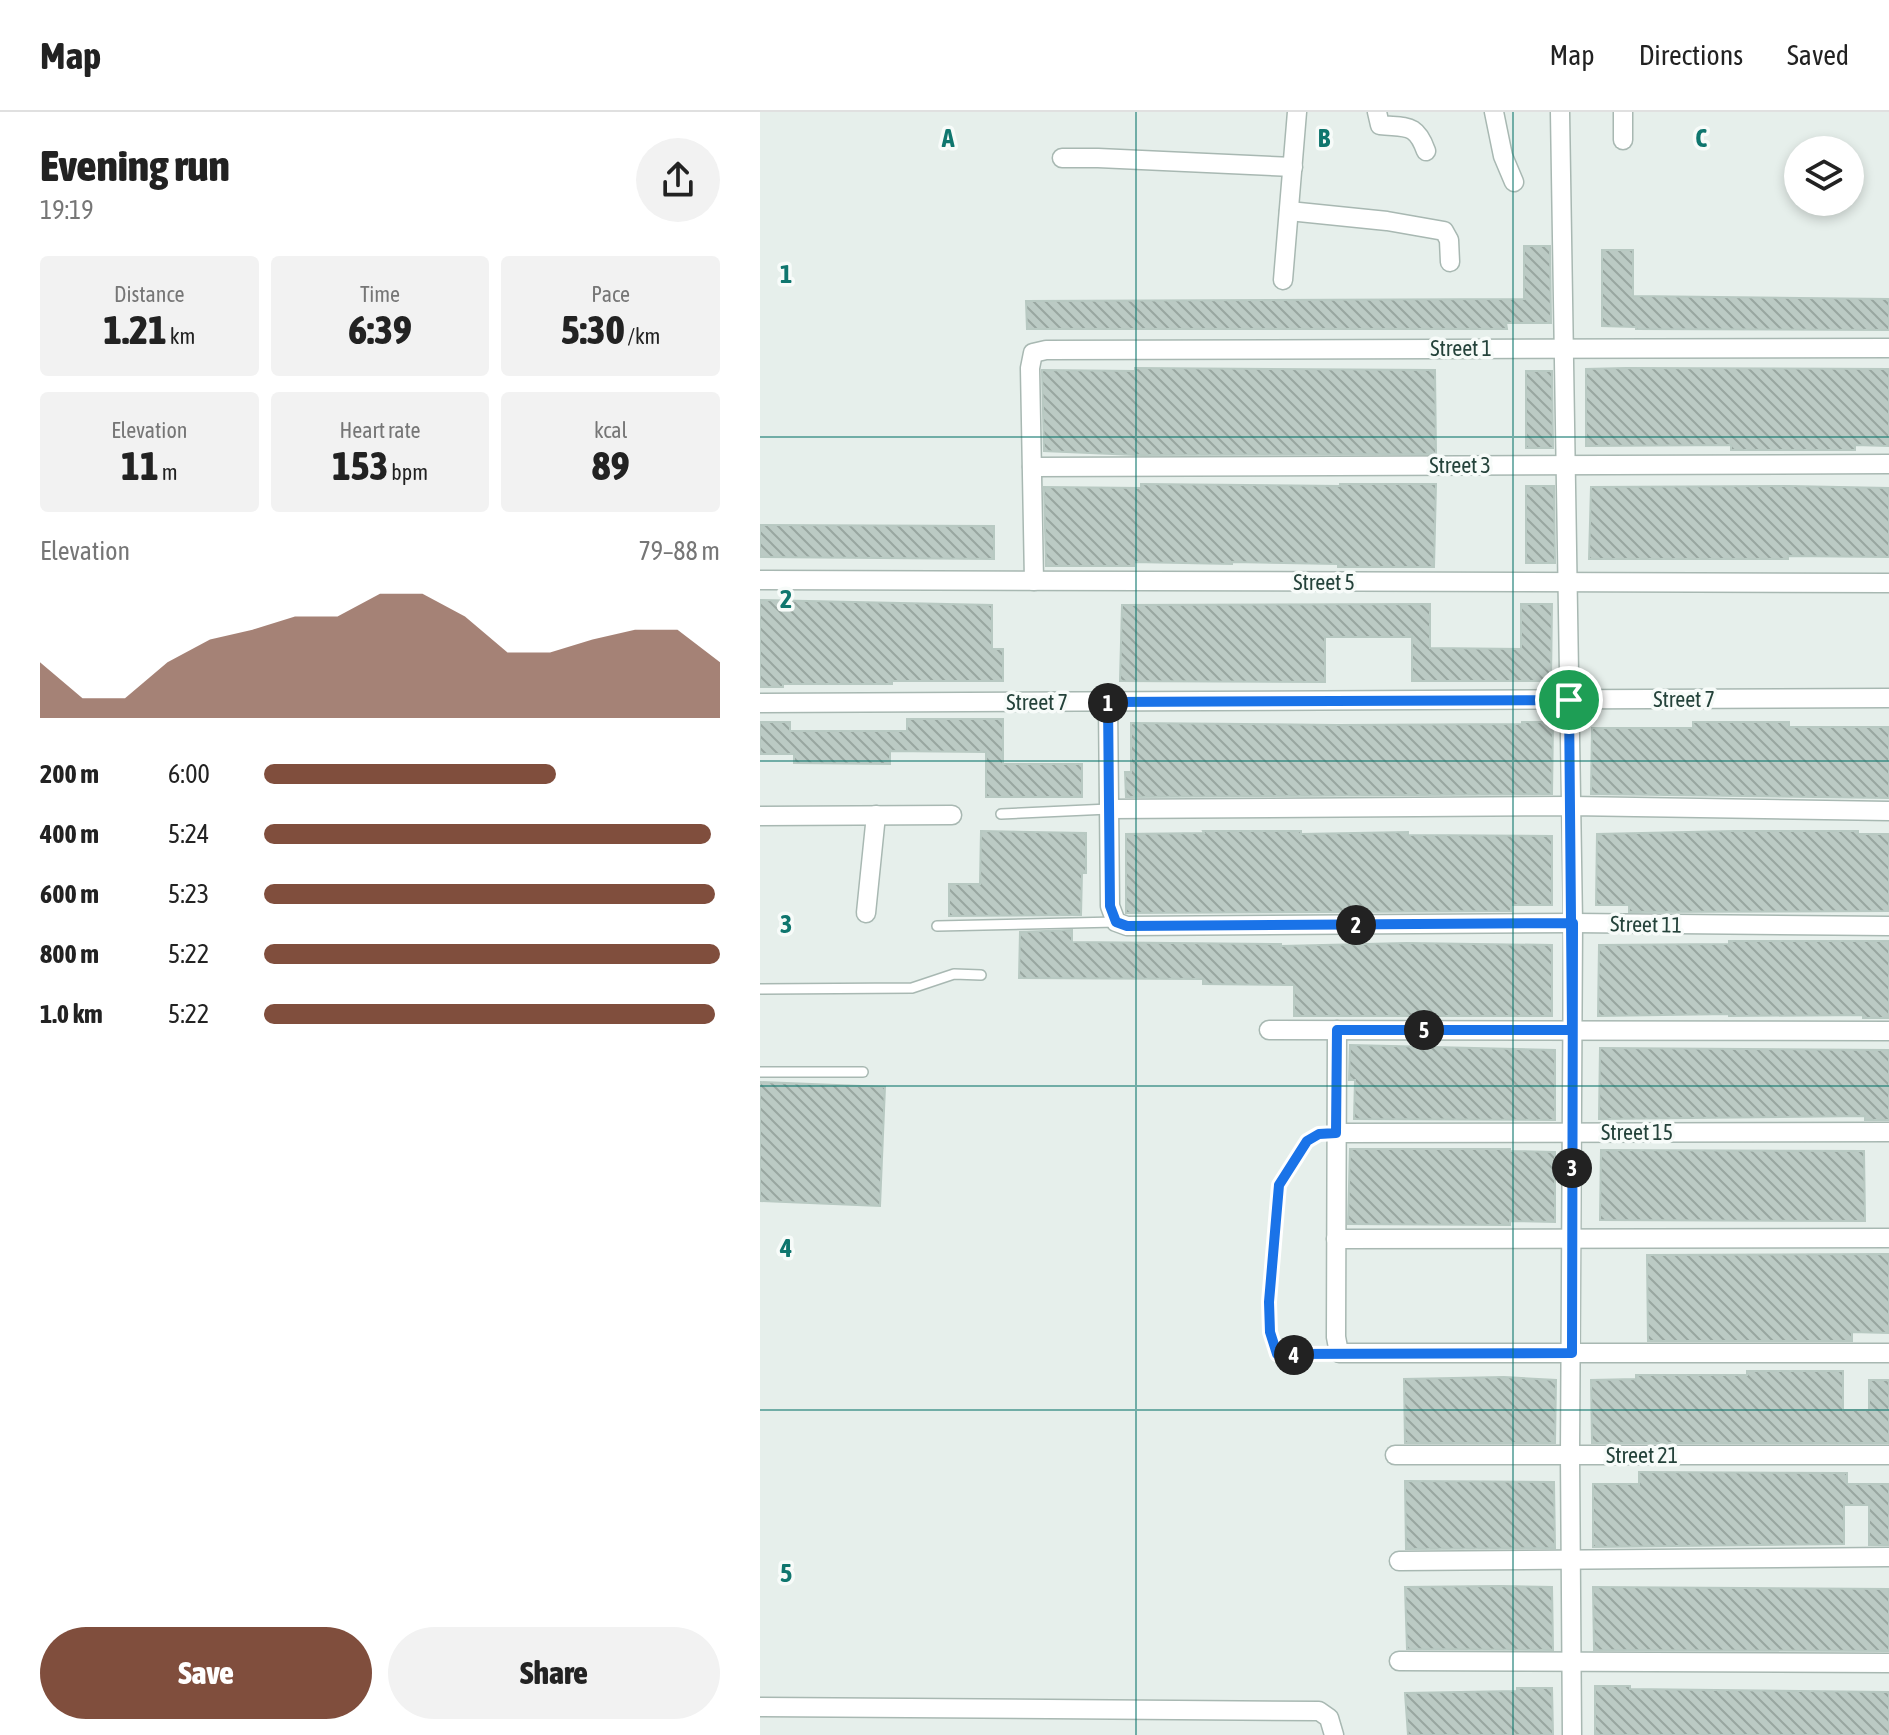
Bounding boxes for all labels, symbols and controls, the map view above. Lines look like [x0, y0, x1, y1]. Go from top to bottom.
text: Map [40, 34, 101, 77]
text: Map [1550, 39, 1595, 71]
text: Directions [1639, 39, 1743, 71]
text: Saved [1787, 39, 1849, 71]
text: A [941, 123, 955, 153]
text: B [1318, 123, 1331, 153]
text: C [1695, 123, 1707, 153]
map controls [1784, 136, 1864, 216]
button: layers [1784, 136, 1864, 216]
button: share [636, 138, 720, 222]
text: Evening run [40, 140, 230, 190]
text: 19:19 [40, 195, 94, 225]
text: 1 [780, 259, 792, 289]
text: Distance [114, 281, 185, 307]
text: Time [360, 281, 400, 307]
text: Pace [591, 281, 630, 307]
text: 1.21 [103, 307, 167, 352]
text: 6:39 [348, 307, 412, 352]
text: 5:30 [561, 307, 624, 352]
text: km [167, 323, 195, 349]
text: /km [624, 323, 660, 349]
street label: Street 1 [1430, 335, 1492, 361]
text: Elevation [111, 417, 187, 443]
text: Heart rate [339, 417, 421, 443]
text: kcal [594, 417, 627, 443]
text: 11 [121, 443, 159, 488]
text: 153 [332, 443, 388, 488]
text: 89 [592, 443, 629, 488]
street label: Street 3 [1429, 452, 1491, 478]
text: m [159, 459, 178, 485]
text: bpm [388, 459, 428, 485]
text: Elevation [40, 536, 130, 566]
text: 79–88 m [638, 536, 720, 566]
street label: Street 5 [1293, 569, 1355, 595]
text: 2 [780, 584, 792, 614]
pin [1535, 666, 1603, 734]
icon: arrive [1547, 678, 1591, 722]
pin: 1 [1088, 683, 1128, 723]
street label: Street 7 [1653, 686, 1715, 712]
street label: Street 7 [1006, 689, 1068, 715]
text: 1 [1103, 690, 1113, 716]
text: 200 m [40, 759, 99, 789]
text: 6:00 [168, 759, 210, 789]
text: 400 m [40, 819, 99, 849]
text: 5:24 [168, 819, 209, 849]
text: 600 m [40, 879, 99, 909]
text: 5:23 [168, 879, 209, 909]
pin: 2 [1336, 905, 1376, 945]
text: 3 [780, 909, 792, 939]
street label: Street 11 [1610, 910, 1682, 938]
text: 2 [1351, 912, 1361, 938]
text: 800 m [40, 939, 99, 969]
text: 5:22 [168, 939, 209, 969]
text: 1.0 km [40, 999, 103, 1029]
text: 5:22 [168, 999, 209, 1029]
pin: 5 [1404, 1010, 1444, 1050]
text: 5 [1419, 1017, 1429, 1043]
street label: Street 15 [1601, 1119, 1673, 1145]
pin: 3 [1552, 1148, 1592, 1188]
text: 3 [1567, 1155, 1577, 1181]
text: 4 [779, 1233, 792, 1263]
pin: 4 [1274, 1335, 1314, 1375]
text: 4 [1289, 1342, 1299, 1368]
street label: Street 21 [1606, 1442, 1678, 1468]
text: 5 [780, 1558, 792, 1588]
button: Save [40, 1627, 372, 1719]
button: Share [388, 1627, 720, 1719]

